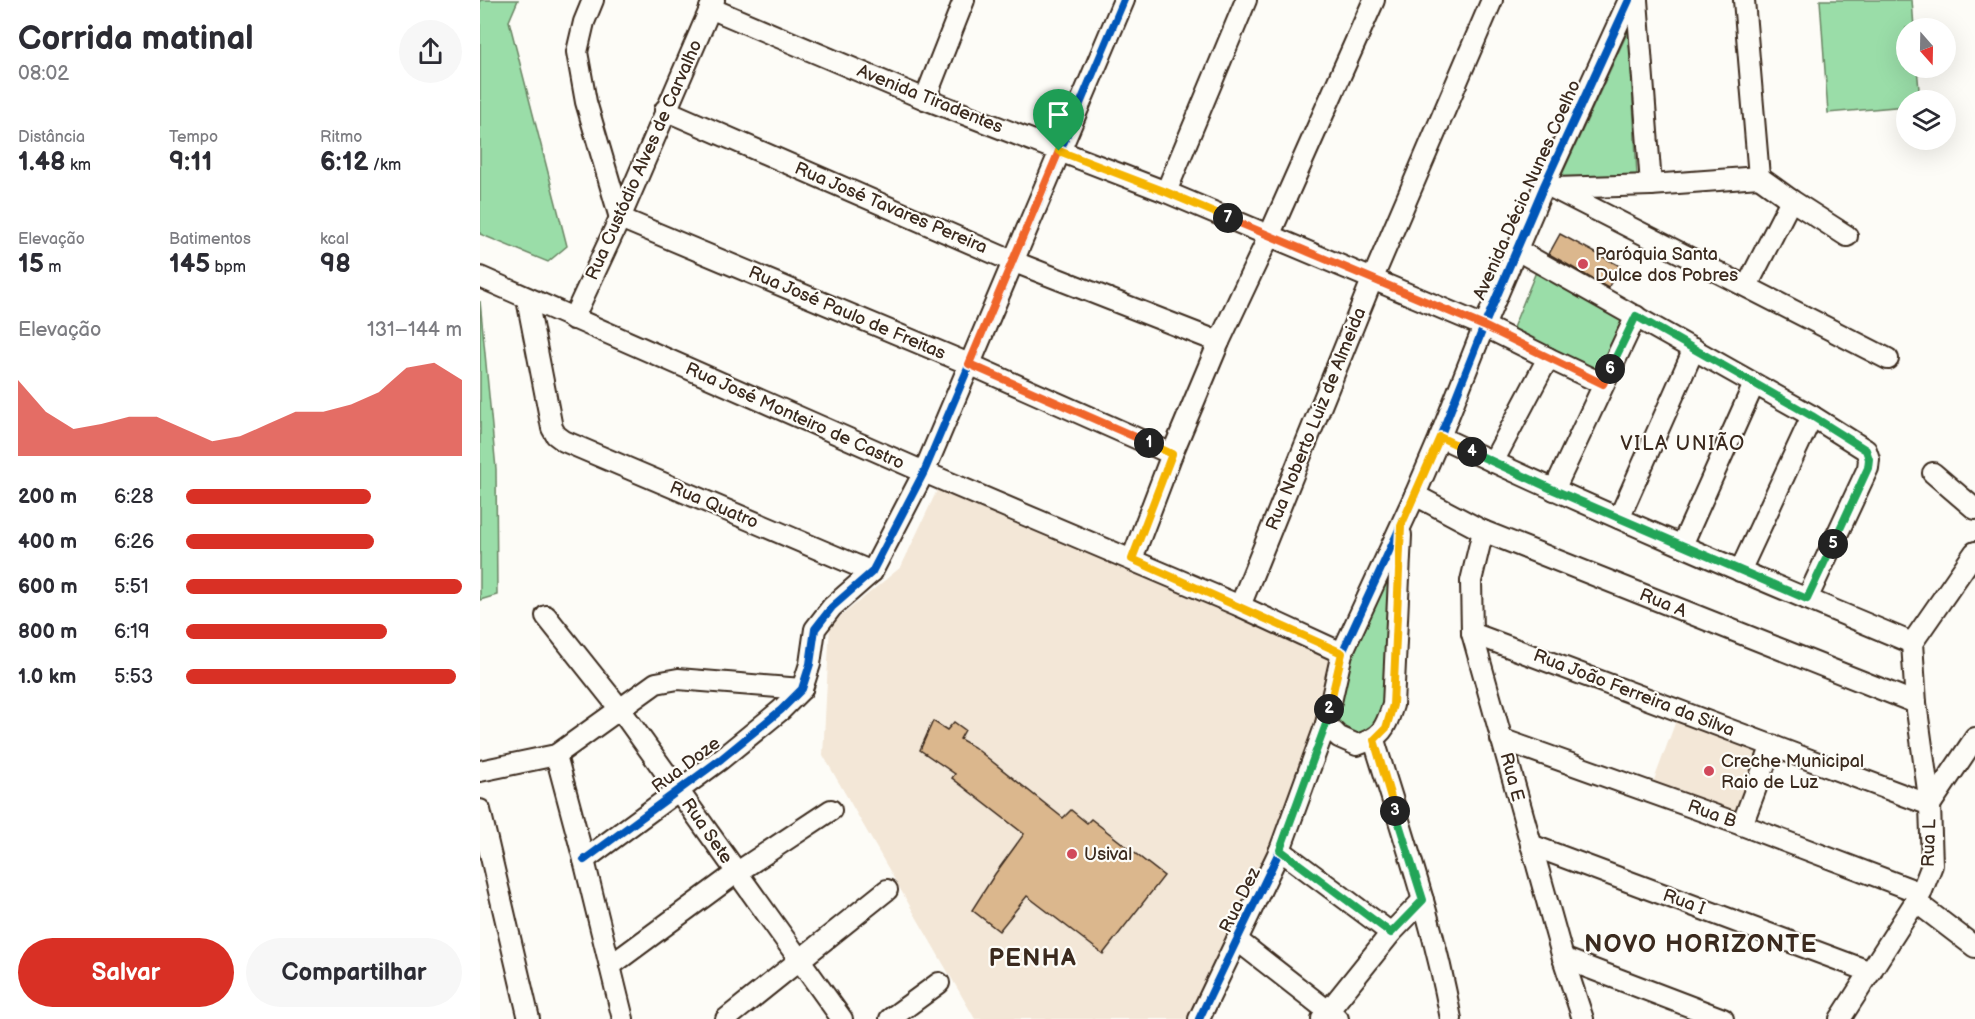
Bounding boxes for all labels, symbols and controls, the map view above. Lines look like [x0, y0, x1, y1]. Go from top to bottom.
north arrow [1896, 18, 1956, 78]
map controls [1896, 18, 1956, 150]
text: Corrida matinal [18, 19, 254, 59]
button: share [399, 20, 462, 83]
street label: Rua Custódio Alves de Carvalho [581, 37, 707, 283]
street label: Avenida Tiradentes [854, 60, 1006, 138]
text: 08:02 [18, 62, 69, 86]
street label: Avenida Décio Nunes Coelho [1469, 77, 1585, 303]
pin [1033, 89, 1084, 151]
button: layers [1896, 90, 1956, 150]
icon: arrive [1042, 98, 1075, 131]
text: Distância [18, 128, 85, 147]
text: Tempo [169, 128, 218, 147]
text: Ritmo [320, 128, 362, 147]
text: 1.48 [18, 147, 66, 178]
text: 9:11 [169, 147, 212, 178]
text: 6:12 [320, 147, 369, 178]
text: km [66, 156, 91, 175]
text: /km [369, 156, 401, 175]
street label: Rua José Tavares Pereira [792, 158, 990, 258]
pin: 7 [1213, 203, 1243, 233]
text: 7 [1224, 208, 1232, 227]
text: Elevação [18, 230, 85, 249]
text: Batimentos [169, 230, 251, 249]
text: kcal [320, 230, 349, 249]
place label: Paróquia Santa Dulce dos Pobres [1595, 244, 1738, 286]
text: 15 [18, 249, 44, 280]
text: 145 [169, 249, 210, 280]
text: 98 [320, 249, 351, 280]
marker: Paróquia Santa Dulce dos Pobres [1576, 257, 1590, 271]
text: m [44, 258, 62, 277]
text: bpm [210, 258, 246, 277]
street label: Rua José Paulo de Freitas [745, 262, 949, 364]
street label: Rua Noberto Luiz de Almeida [1262, 305, 1370, 533]
text: Elevação [18, 318, 101, 342]
text: 131–144 m [367, 318, 462, 342]
pin: 6 [1595, 354, 1625, 384]
street label: Rua José Monteiro de Castro [682, 358, 908, 474]
text: 6 [1605, 359, 1615, 378]
pin: 1 [1134, 428, 1164, 458]
district label: VILA UNIÃO [1620, 432, 1746, 456]
text: 1 [1146, 433, 1152, 452]
pin: 4 [1457, 437, 1487, 467]
text: 4 [1467, 442, 1477, 461]
street label: Rua Quatro [667, 477, 761, 533]
text: 200 m [18, 485, 77, 509]
text: 6:28 [114, 485, 154, 509]
pin: 5 [1818, 529, 1848, 559]
text: 400 m [18, 530, 77, 554]
text: 6:26 [114, 530, 154, 554]
text: 5 [1828, 534, 1838, 553]
text: 600 m [18, 575, 78, 599]
text: 5:51 [114, 575, 149, 599]
street label: Rua A [1636, 584, 1690, 622]
text: 800 m [18, 620, 77, 644]
text: 6:19 [114, 620, 150, 644]
street label: Rua João Ferreira da Silva [1530, 645, 1738, 741]
text: 1.0 km [18, 665, 76, 689]
text: 5:53 [114, 665, 153, 689]
pin: 2 [1314, 694, 1344, 724]
text: 2 [1324, 699, 1334, 718]
street label: Rua Doze [648, 732, 724, 797]
street label: Rua E [1495, 750, 1529, 804]
place label: Creche Municipal Raio de Luz [1721, 751, 1864, 793]
marker: Creche Municipal Raio de Luz [1702, 764, 1716, 778]
street label: Rua Sete [677, 794, 737, 868]
pin: 3 [1380, 796, 1410, 826]
street label: Rua B [1685, 796, 1739, 832]
text: 3 [1390, 801, 1400, 820]
street label: Rua L [1918, 818, 1940, 867]
place label: Usival [1084, 844, 1132, 865]
marker: Usival [1065, 847, 1079, 861]
street label: Rua Dez [1215, 864, 1265, 936]
street label: Rua I [1660, 885, 1708, 919]
district label: NOVO HORIZONTE [1584, 930, 1818, 959]
button: Salvar [18, 938, 234, 1007]
button: Compartilhar [246, 938, 462, 1007]
district label: PENHA [989, 944, 1077, 973]

